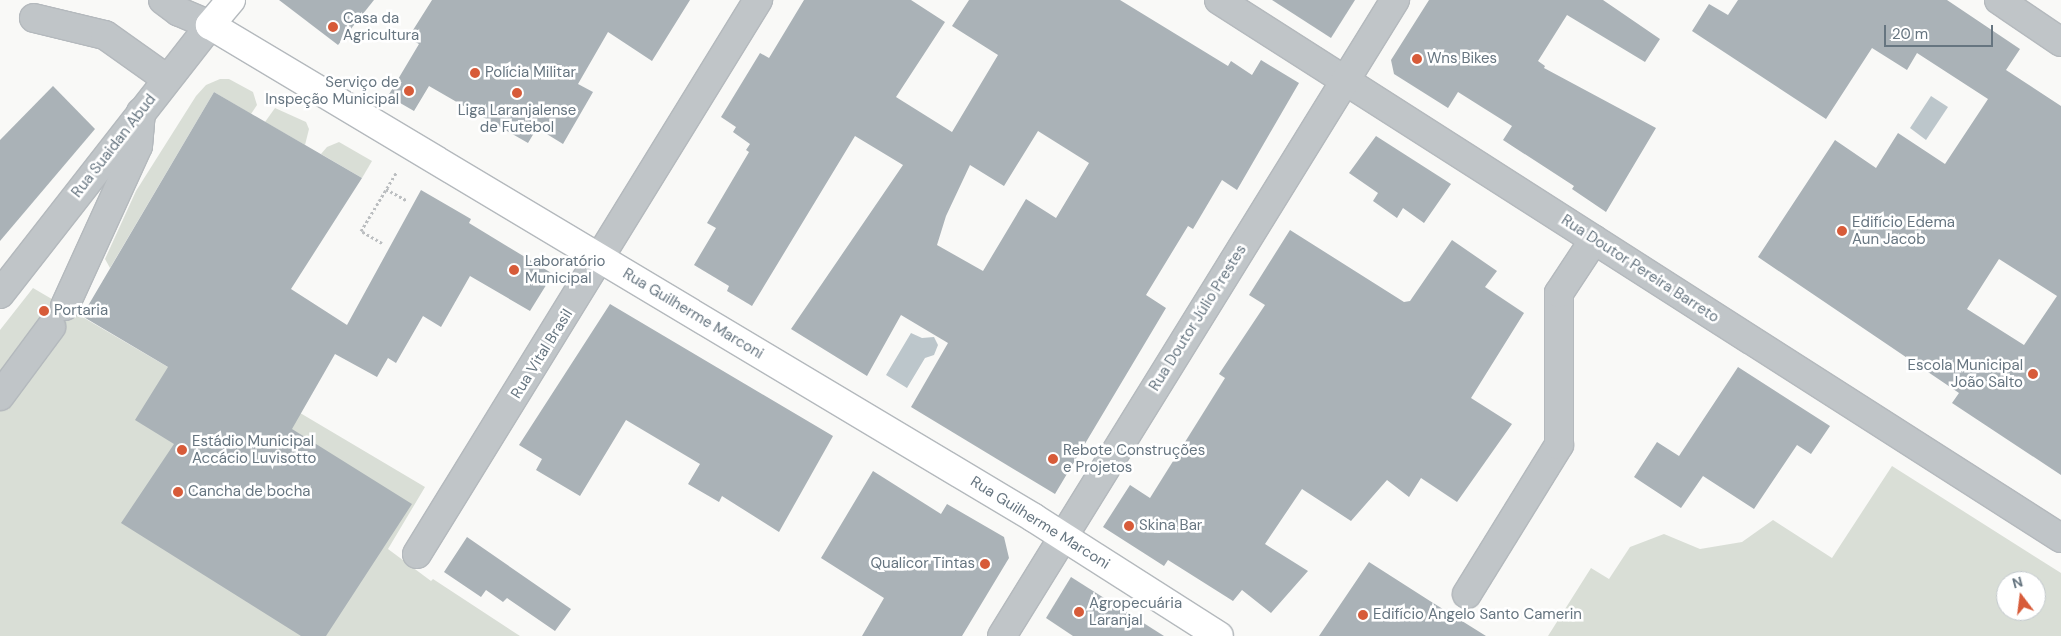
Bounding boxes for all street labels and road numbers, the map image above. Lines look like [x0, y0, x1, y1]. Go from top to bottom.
street label: Rua Suaidan Abud [68, 91, 160, 201]
street label: Rua Doutor Pereira Barreto [1558, 211, 1722, 327]
street label: Rua Doutor Júlio Prestes [1146, 242, 1250, 394]
street label: Rua Guilherme Marconi [619, 265, 767, 363]
street label: Rua Vital Brasil [507, 306, 577, 402]
street label: Rua Guilherme Marconi [967, 473, 1113, 573]

